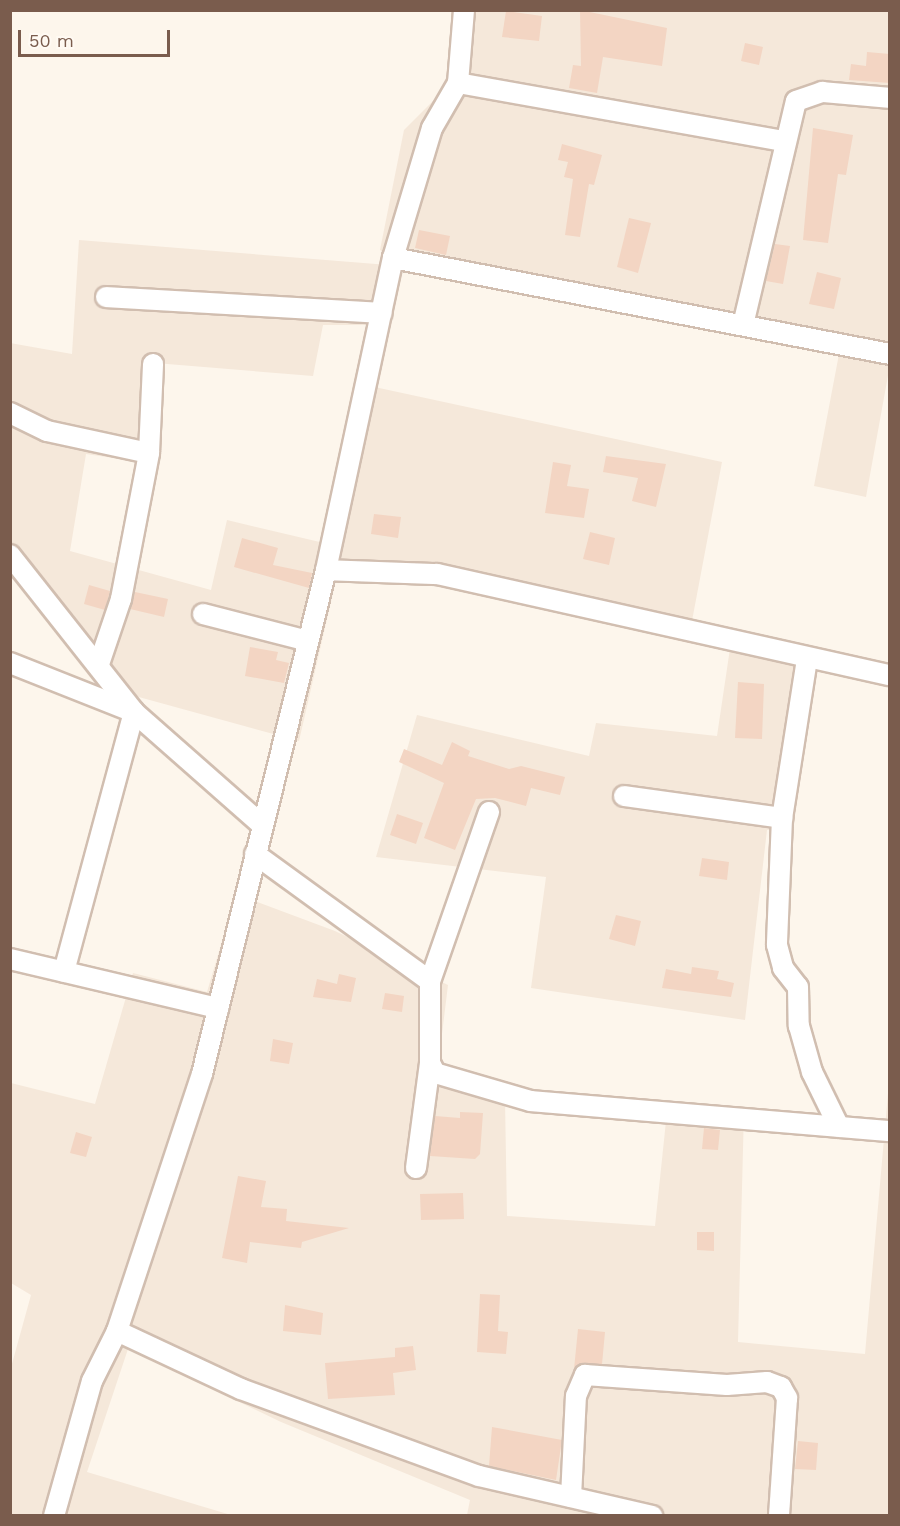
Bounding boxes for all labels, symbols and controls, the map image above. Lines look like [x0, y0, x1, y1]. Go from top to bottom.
scale bar [21, 18, 172, 56]
text: 50 m [29, 30, 74, 51]

